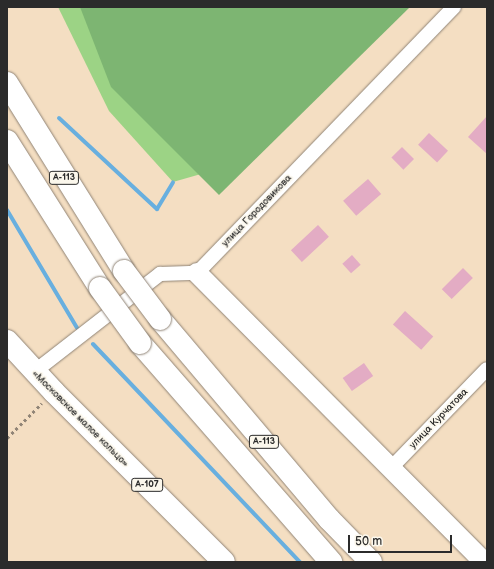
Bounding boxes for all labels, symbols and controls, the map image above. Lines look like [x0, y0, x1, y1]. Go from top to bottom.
road number: А-113 [48, 171, 80, 185]
street label: улица Городовикова [220, 173, 294, 249]
street label: «Московское малое кольцо» [29, 368, 131, 470]
street label: улица Курчатова [407, 386, 471, 452]
road number: А-113 [248, 435, 280, 449]
road number: А-107 [131, 478, 163, 492]
scale bar [350, 527, 454, 553]
text: 50 m [355, 534, 382, 549]

